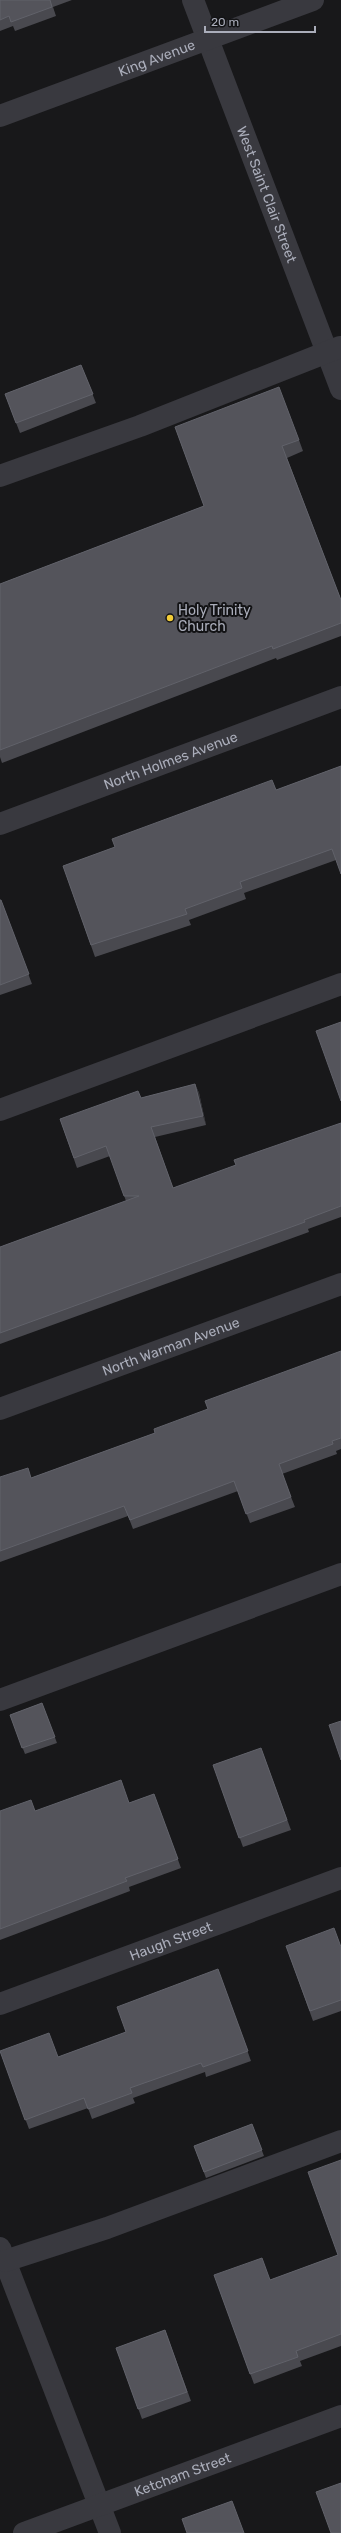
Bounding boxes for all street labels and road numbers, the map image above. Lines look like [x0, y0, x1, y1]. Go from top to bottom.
street label: King Avenue [116, 36, 198, 80]
street label: West Saint Clair Street [233, 124, 301, 266]
street label: North Holmes Avenue [101, 728, 240, 793]
street label: North Warman Avenue [100, 1313, 242, 1379]
street label: Haugh Street [127, 1918, 215, 1964]
street label: Ketcham Street [132, 2449, 234, 2500]

